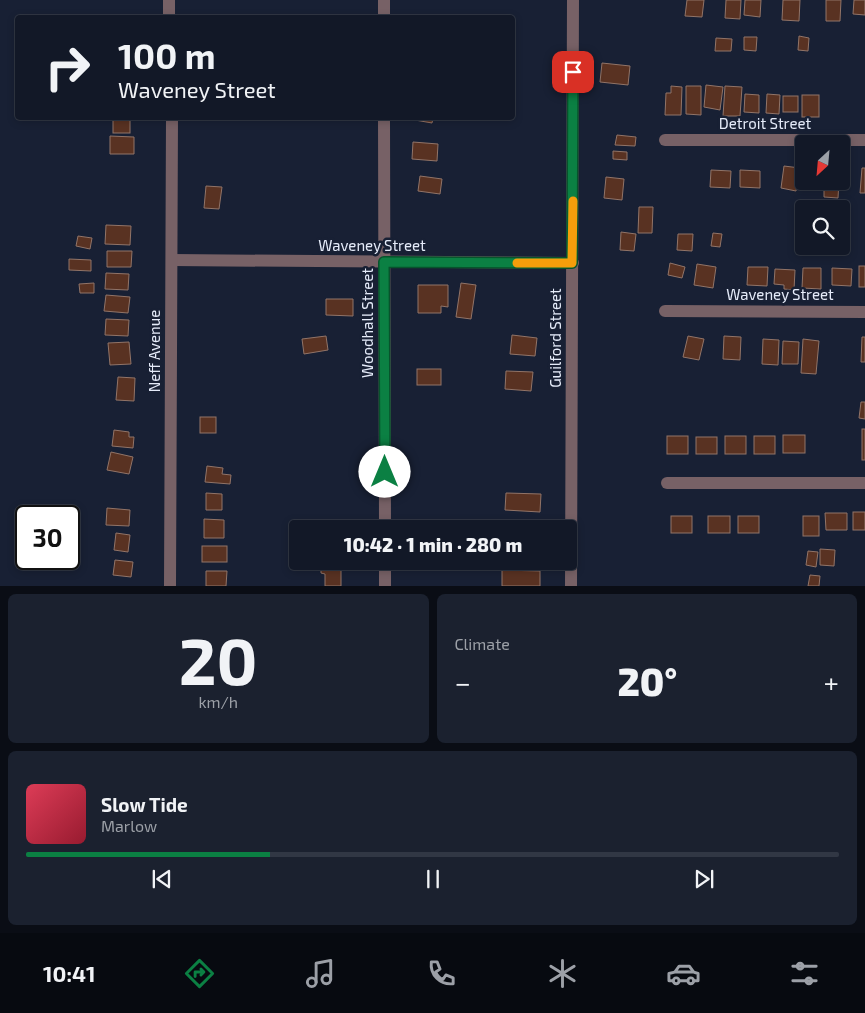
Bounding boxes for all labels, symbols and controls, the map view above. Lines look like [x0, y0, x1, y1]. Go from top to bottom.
text: 100 m [118, 34, 216, 76]
icon: right [35, 35, 100, 100]
pin [552, 51, 594, 93]
icon: arrive [559, 58, 587, 86]
text: Waveney Street [118, 76, 276, 102]
street label: Detroit Street [719, 114, 812, 132]
north arrow [795, 135, 850, 190]
map controls [795, 135, 850, 255]
button: search [795, 200, 850, 255]
street label: Waveney Street [318, 236, 426, 254]
street label: Woodhall Street [358, 268, 376, 378]
street label: Waveney Street [726, 285, 834, 303]
street label: Guilford Street [546, 288, 564, 388]
street label: Neff Avenue [145, 310, 163, 392]
position arrow [358, 445, 410, 497]
speed limit sign: 30 [15, 505, 80, 570]
text: 10:42 · 1 min · 280 m [344, 533, 522, 556]
text: 20 [179, 620, 258, 698]
text: Climate [455, 634, 510, 653]
text: 20° [617, 658, 677, 704]
text: − [455, 665, 471, 699]
text: + [824, 665, 839, 699]
text: km/h [198, 692, 238, 711]
text: Slow Tide [101, 793, 188, 816]
text: Marlow [101, 816, 157, 835]
icon: previous [148, 865, 176, 893]
icon: pause [419, 865, 447, 893]
icon: next [690, 865, 718, 893]
icon: directions [182, 956, 217, 991]
icon: music [303, 956, 338, 991]
icon: phone [424, 956, 459, 991]
icon: climate [545, 956, 580, 991]
icon: car [666, 956, 701, 991]
icon: filters [787, 956, 822, 991]
text: 10:41 [43, 960, 96, 986]

